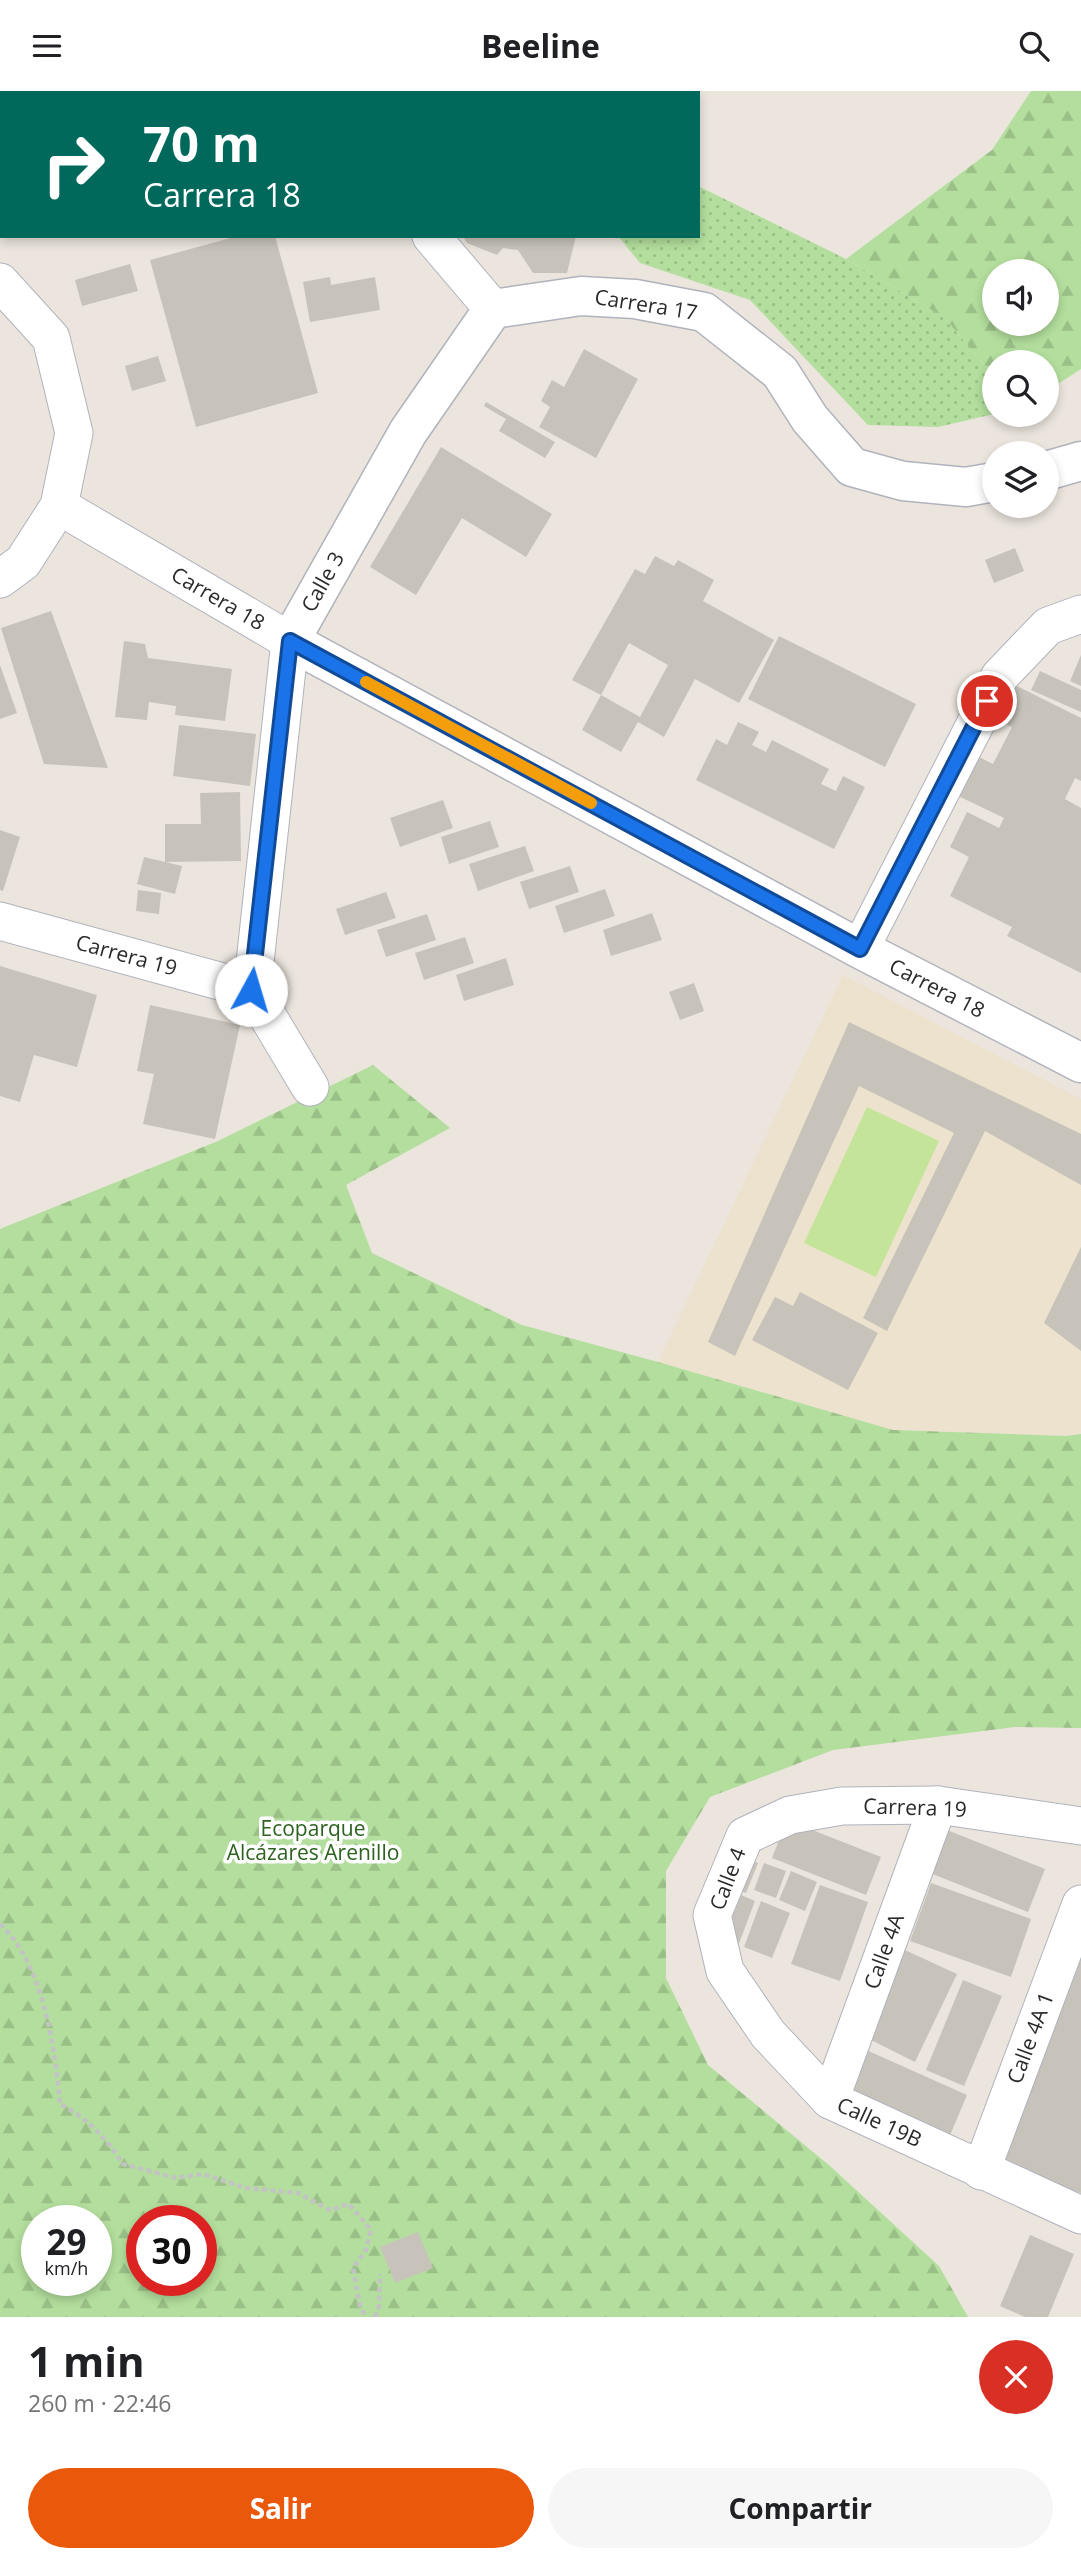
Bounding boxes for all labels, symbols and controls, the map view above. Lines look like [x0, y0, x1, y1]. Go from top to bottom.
text: Beeline [481, 24, 600, 67]
icon: menu [28, 27, 66, 65]
icon: search [1015, 27, 1053, 65]
text: 70 m [143, 110, 260, 176]
icon: right [28, 119, 119, 210]
text: Carrera 18 [143, 173, 301, 216]
map controls [982, 259, 1059, 518]
button: sound [982, 259, 1059, 336]
street label: Carrera 17 [593, 282, 699, 326]
button: search [982, 350, 1059, 427]
button: layers [982, 441, 1059, 518]
street label: Calle 3 [294, 546, 350, 617]
street label: Carrera 18 [167, 560, 270, 636]
pin [957, 671, 1017, 731]
icon: arrive [968, 682, 1006, 720]
street label: Carrera 19 [73, 927, 180, 982]
street label: Carrera 18 [885, 951, 990, 1024]
position arrow [214, 953, 288, 1027]
street label: Carrera 19 [863, 1791, 967, 1823]
park label: Ecoparque Alcázares Arenillo [227, 1814, 399, 1866]
street label: Calle 4 [702, 1843, 752, 1914]
street label: Calle 4A [857, 1909, 910, 1993]
street label: Calle 4A 1 [1000, 1988, 1060, 2087]
street label: Calle 19B [833, 2090, 927, 2153]
speed limit sign: 30 [126, 2205, 217, 2296]
text: 29 [46, 2218, 87, 2265]
text: km/h [45, 2256, 88, 2280]
text: 1 min [28, 2332, 145, 2389]
button: close [979, 2340, 1053, 2414]
text: 260 m · 22:46 [28, 2387, 171, 2419]
button: Salir [28, 2468, 534, 2548]
button: Compartir [548, 2468, 1053, 2548]

